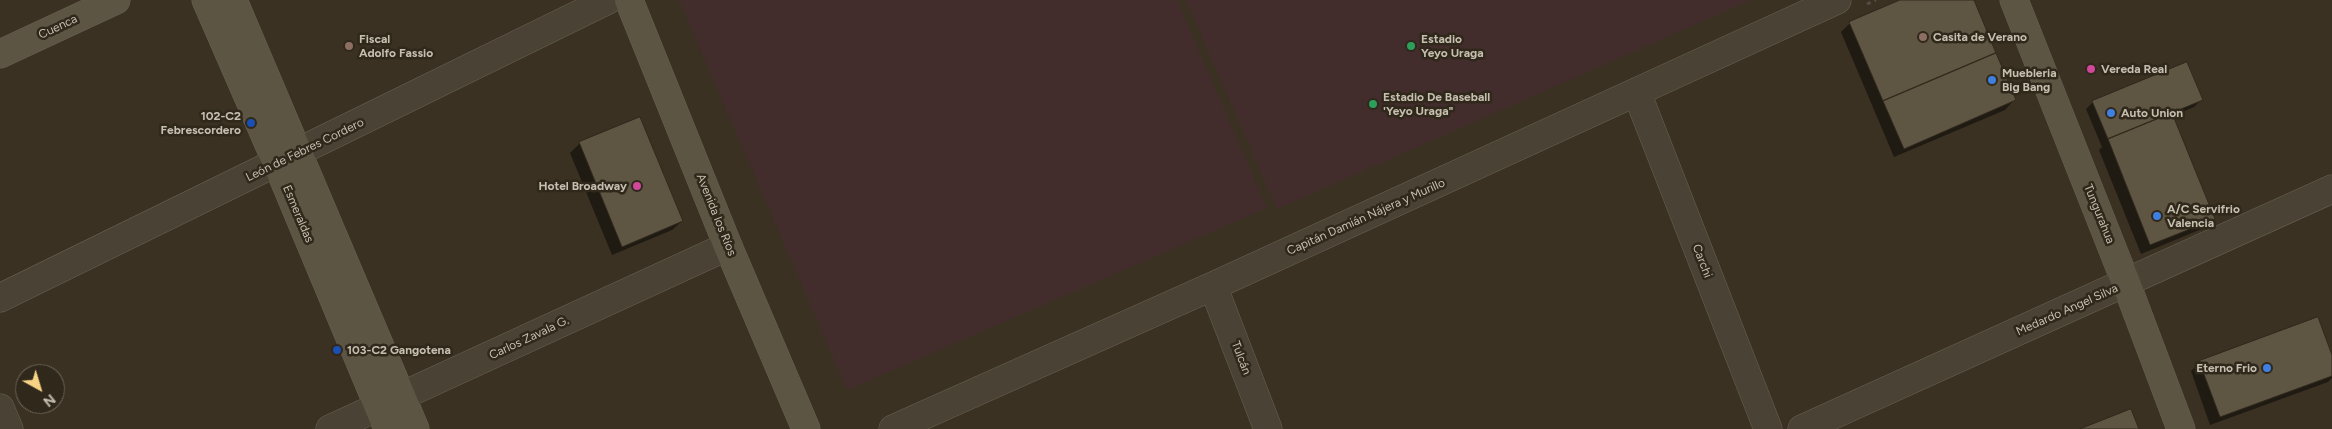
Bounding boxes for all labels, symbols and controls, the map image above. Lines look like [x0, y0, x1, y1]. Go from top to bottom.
street label: Cuenca [36, 12, 80, 42]
place label: Casita de Verano [1933, 30, 2027, 44]
marker: Casita de Verano [1917, 31, 1929, 43]
place label: Fiscal Adolfo Fassio [359, 32, 433, 60]
place label: Estadio Yeyo Uraga [1421, 32, 1484, 60]
marker: Fiscal Adolfo Fassio [343, 40, 355, 52]
marker: Estadio Yeyo Uraga [1405, 40, 1417, 52]
place label: Vereda Real [2101, 62, 2167, 76]
marker: Vereda Real [2085, 63, 2097, 75]
place label: Muebleria Big Bang [2002, 66, 2057, 94]
marker: Muebleria Big Bang [1986, 74, 1998, 86]
place label: Estadio De Baseball 'Yeyo Uraga" [1383, 90, 1490, 118]
marker: Estadio De Baseball 'Yeyo Uraga" [1367, 98, 1379, 110]
place label: Auto Union [2121, 106, 2183, 120]
marker: Auto Union [2105, 107, 2117, 119]
place label: 102-C2 Febrescordero [160, 109, 241, 137]
street label: León de Febres Cordero [244, 115, 366, 185]
marker: 102-C2 Febrescordero [245, 117, 257, 129]
street label: Avenida los Ríos [693, 172, 739, 258]
street label: Capitán Damián Nájera y Murillo [1285, 176, 1447, 258]
place label: Hotel Broadway [538, 179, 627, 193]
marker: Hotel Broadway [631, 180, 643, 192]
street label: Tungurahua [2081, 182, 2117, 246]
street label: Esmeraldas [279, 183, 317, 245]
place label: A/C Servifrio Valencia [2167, 202, 2240, 230]
marker: A/C Servifrio Valencia [2151, 210, 2163, 222]
street label: Carchi [1689, 242, 1715, 280]
street label: Medardo Angel Silva [2014, 281, 2120, 339]
street label: Carlos Zavala G. [487, 313, 571, 363]
street label: Tulcán [1228, 339, 1254, 377]
place label: 103-C2 Gangotena [347, 343, 451, 357]
marker: 103-C2 Gangotena [331, 344, 343, 356]
place label: Eterno Frio [2196, 361, 2257, 375]
marker: Eterno Frio [2261, 362, 2273, 374]
north arrow [15, 364, 65, 414]
text: N [40, 390, 59, 410]

